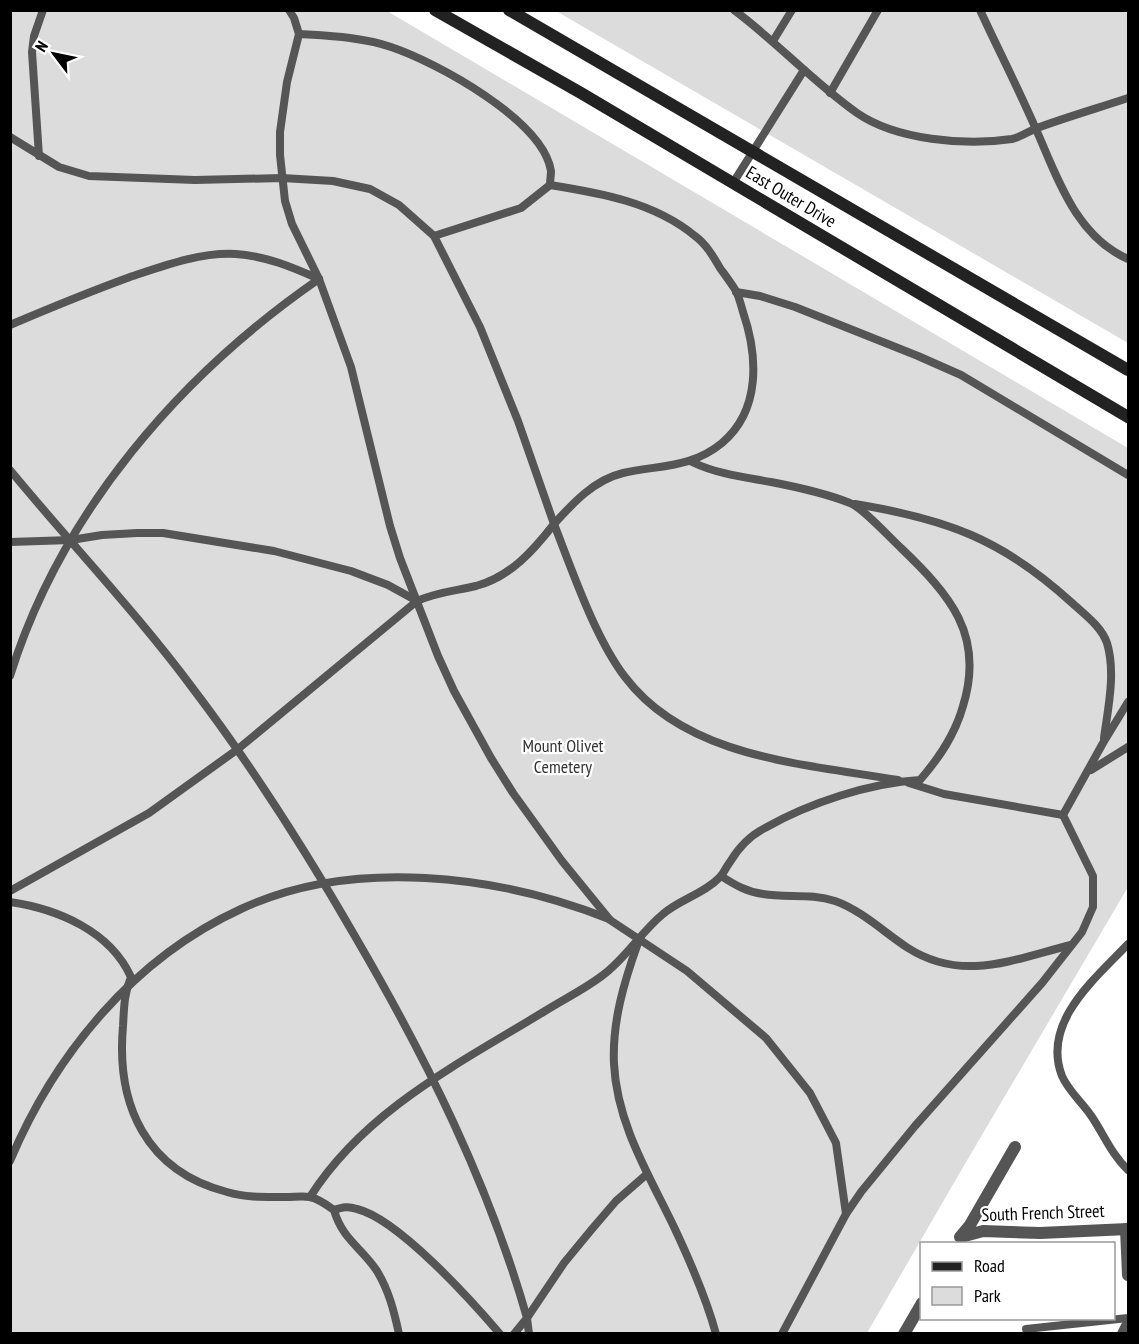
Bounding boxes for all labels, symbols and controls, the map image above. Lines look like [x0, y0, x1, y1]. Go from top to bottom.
north arrow [24, 24, 84, 84]
text: N [31, 37, 52, 55]
street label: East Outer Drive [742, 161, 841, 232]
park label: Mount Olivet Cemetery [522, 734, 604, 778]
street label: South French Street [981, 1199, 1105, 1226]
legend [920, 1242, 1115, 1320]
text: Road [974, 1254, 1005, 1277]
text: Park [974, 1284, 1001, 1307]

